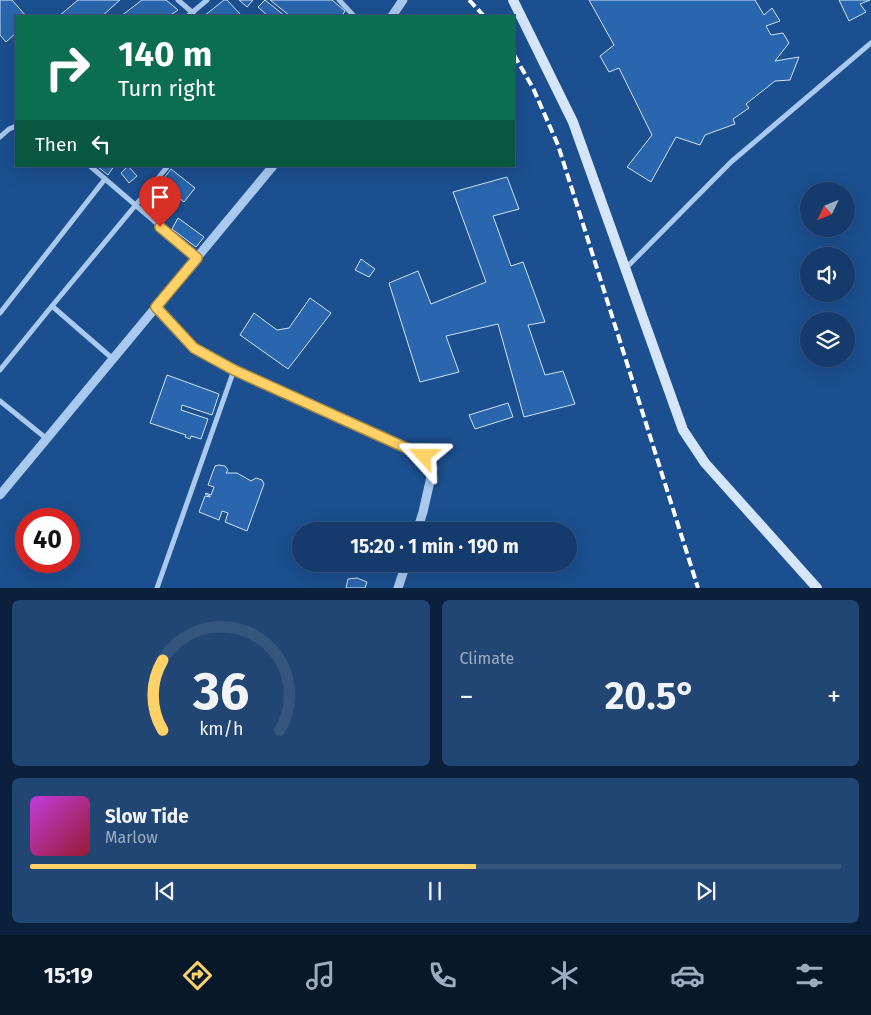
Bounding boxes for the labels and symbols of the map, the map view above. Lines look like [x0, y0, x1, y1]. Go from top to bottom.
pin [139, 176, 181, 227]
north arrow [800, 182, 855, 238]
position arrow [397, 429, 449, 481]
speed limit sign: 40 [15, 508, 80, 573]

